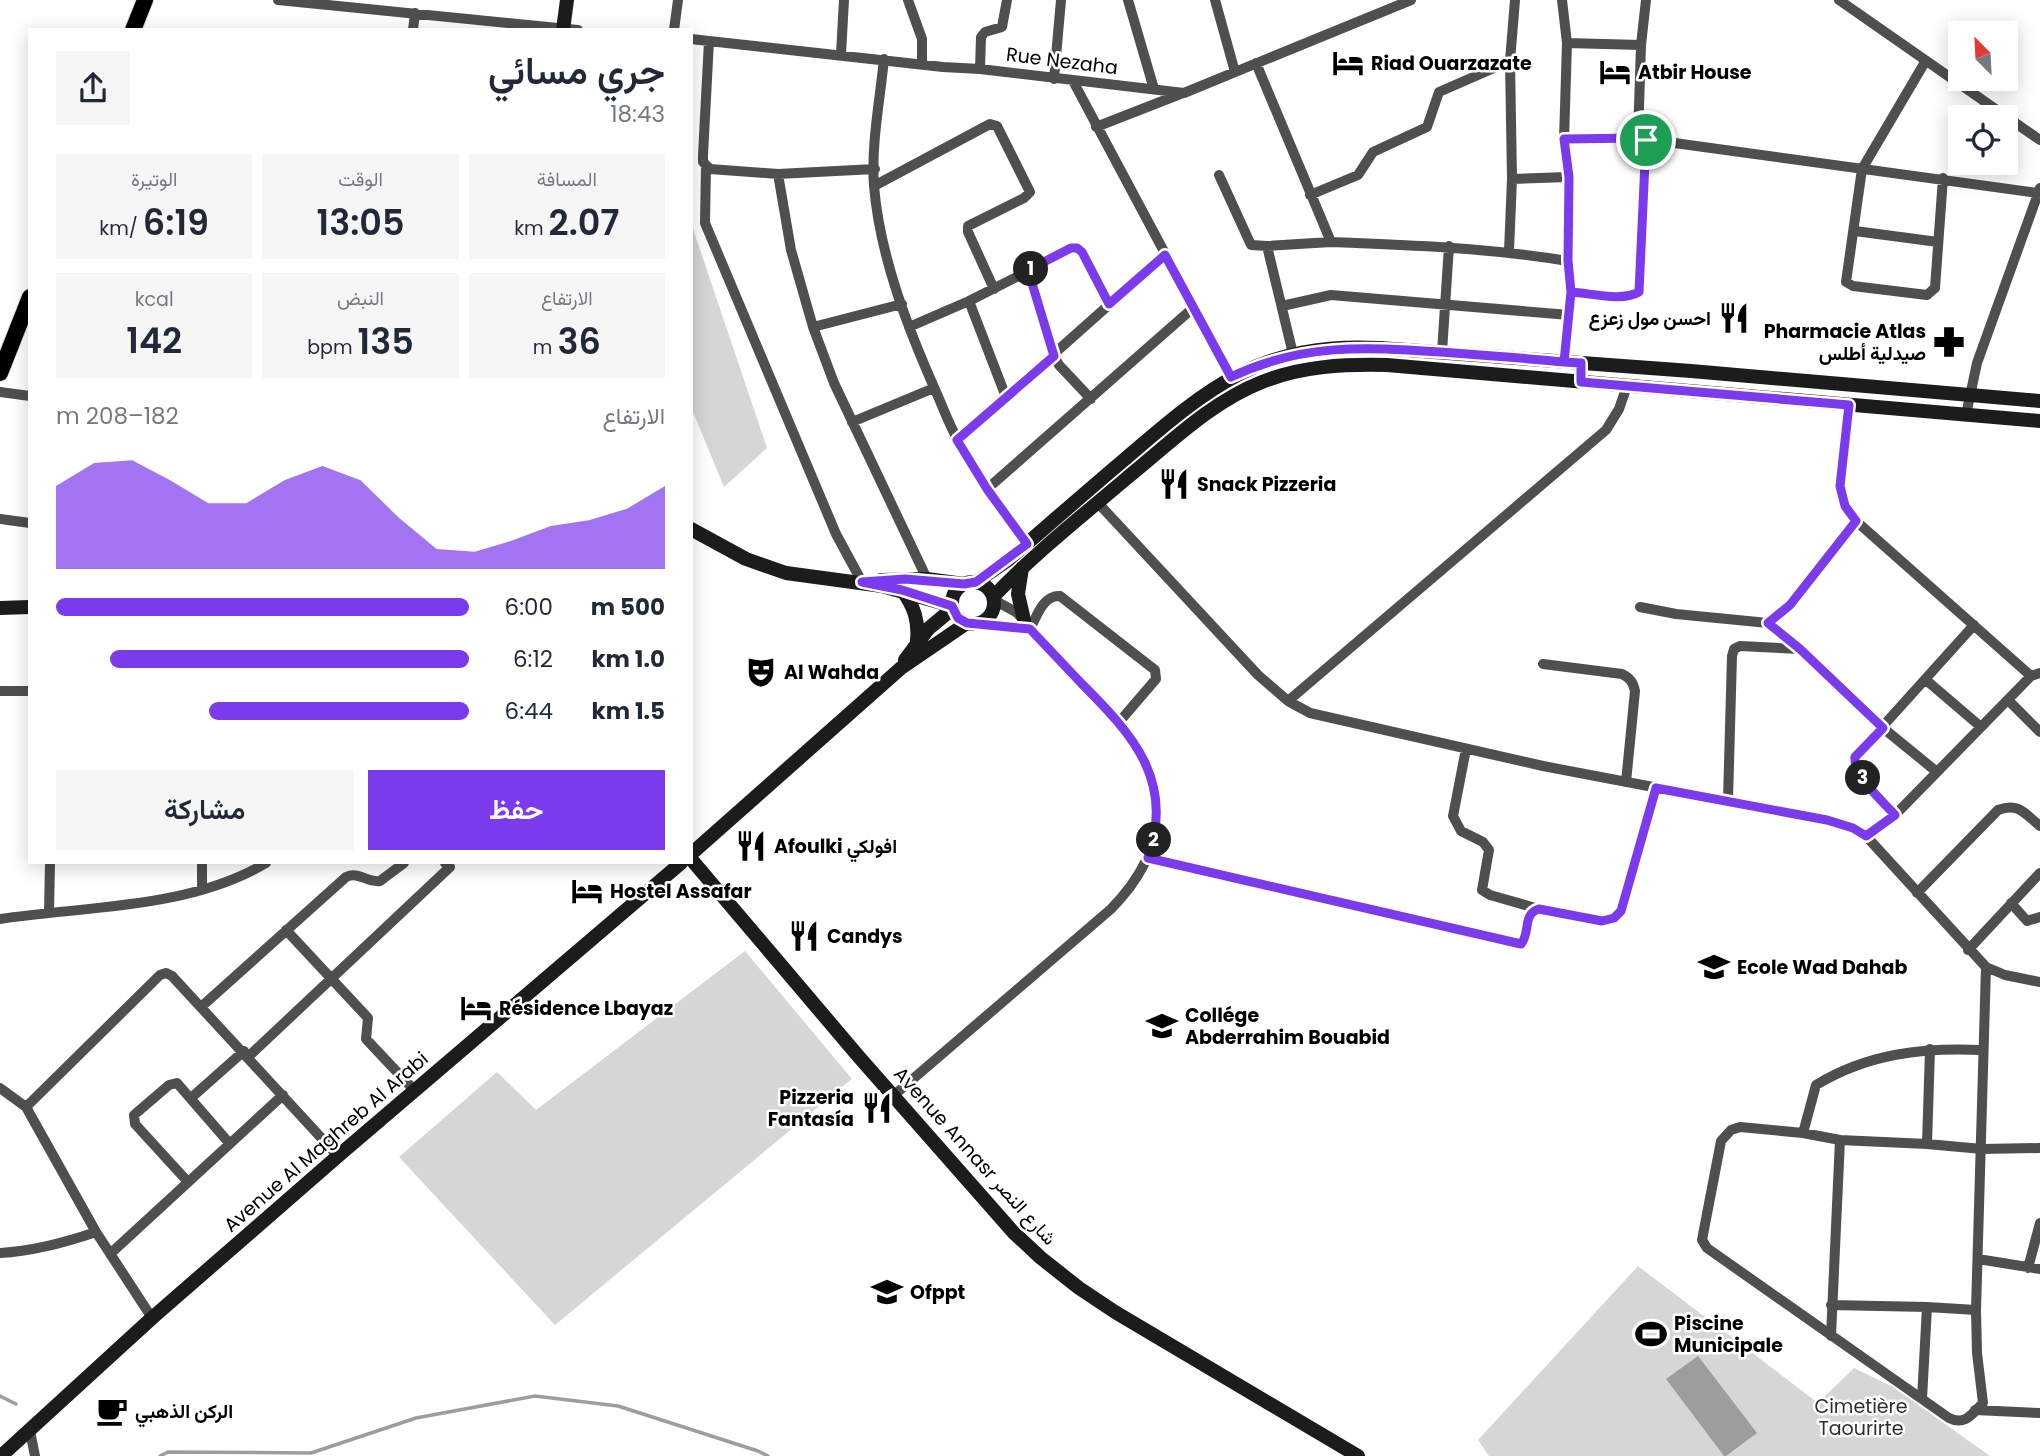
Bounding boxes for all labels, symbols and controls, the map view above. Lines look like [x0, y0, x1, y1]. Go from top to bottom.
north arrow [1948, 21, 2018, 91]
map controls [1948, 21, 2018, 175]
street label: Rue Nezaha [1005, 41, 1119, 81]
text: جري مسائي [488, 44, 665, 97]
hotel icon: Riad Ouarzazate [1331, 46, 1365, 80]
place label: Riad Ouarzazate [1371, 50, 1532, 77]
button: share [56, 51, 130, 125]
hotel icon: Atbir House [1598, 55, 1632, 89]
place label: Atbir House [1638, 59, 1752, 86]
text: 18:43 [610, 98, 665, 130]
button: locate [1948, 105, 2018, 175]
pin [1616, 110, 1676, 170]
icon: arrive [1627, 121, 1665, 159]
text: الوتيرة [131, 166, 177, 193]
text: الوقت [338, 166, 383, 193]
text: المسافة [537, 166, 597, 193]
text: 6:19 [143, 198, 209, 247]
text: 13:05 [317, 198, 405, 247]
text: 2.07 [549, 198, 620, 247]
text: /km [99, 215, 143, 242]
text: km [514, 215, 549, 242]
pin: 1 [1014, 252, 1048, 286]
text: 1 [1027, 255, 1034, 282]
text: النبض [337, 285, 384, 312]
text: الارتفاع [541, 285, 593, 312]
text: kcal [135, 286, 174, 313]
restaurant icon: احسن مول زعزع [1717, 301, 1751, 335]
place label: احسن مول زعزع [1589, 305, 1711, 332]
text: 142 [126, 316, 182, 365]
text: 135 [358, 317, 414, 366]
text: 36 [557, 317, 601, 366]
place label: Pharmacie Atlas صيدلية أطلس [1764, 318, 1926, 367]
pharmacy icon: Pharmacie Atlas صيدلية أطلس [1932, 325, 1966, 359]
text: bpm [307, 334, 358, 361]
text: m [533, 334, 557, 361]
text: 182–208 m [56, 400, 179, 432]
text: الارتفاع [603, 400, 665, 432]
restaurant icon: Snack Pizzeria [1157, 467, 1191, 501]
place label: Snack Pizzeria [1197, 471, 1336, 498]
text: 6:00 [505, 591, 553, 623]
text: 500 m [591, 591, 665, 623]
text: 6:12 [513, 643, 553, 675]
text: 1.0 km [591, 643, 665, 675]
theatre icon: Al Wahda [744, 655, 778, 689]
place label: Al Wahda [784, 659, 879, 686]
text: 6:44 [505, 695, 553, 727]
text: 1.5 km [591, 695, 665, 727]
pin: 3 [1846, 760, 1881, 796]
text: 3 [1857, 764, 1868, 791]
button: مشاركة [56, 770, 354, 850]
button: حفظ [368, 770, 665, 850]
pin: 2 [1136, 822, 1172, 858]
text: 2 [1148, 826, 1159, 853]
restaurant icon: Afoulki افولكي [734, 829, 768, 863]
place label: Afoulki افولكي [774, 833, 897, 863]
hotel icon: Hostel Assafar [570, 874, 604, 908]
place label: Hostel Assafar [610, 878, 752, 905]
restaurant icon: Candys [787, 919, 821, 953]
place label: Candys [827, 923, 903, 950]
school or university icon: Ecole Wad Dahab [1697, 950, 1731, 984]
place label: Ecole Wad Dahab [1737, 954, 1907, 981]
hotel icon: Résidence Lbayaz [459, 991, 493, 1025]
place label: Résidence Lbayaz [499, 995, 673, 1022]
place label: Collége Abderrahim Bouabid [1185, 1002, 1390, 1051]
school or university icon: Collége Abderrahim Bouabid [1145, 1009, 1179, 1043]
street label: Avenue Al Maghreb Al Arabi [218, 1046, 434, 1238]
street label: Avenue Annasr شارع النصر [887, 1061, 1063, 1251]
place label: Pizzeria Fantasía [768, 1084, 854, 1133]
restaurant icon: Pizzeria Fantasía [860, 1091, 894, 1125]
school or university icon: Ofppt [870, 1275, 904, 1309]
place label: Ofppt [910, 1279, 966, 1306]
place label: Piscine Municipale [1674, 1310, 1783, 1359]
sports icon: Piscine Municipale [1634, 1317, 1668, 1351]
park label: Cimetière Taourirte [1815, 1393, 1907, 1442]
cafe icon: الركن الذهبي [95, 1394, 129, 1428]
place label: الركن الذهبي [135, 1398, 233, 1428]

